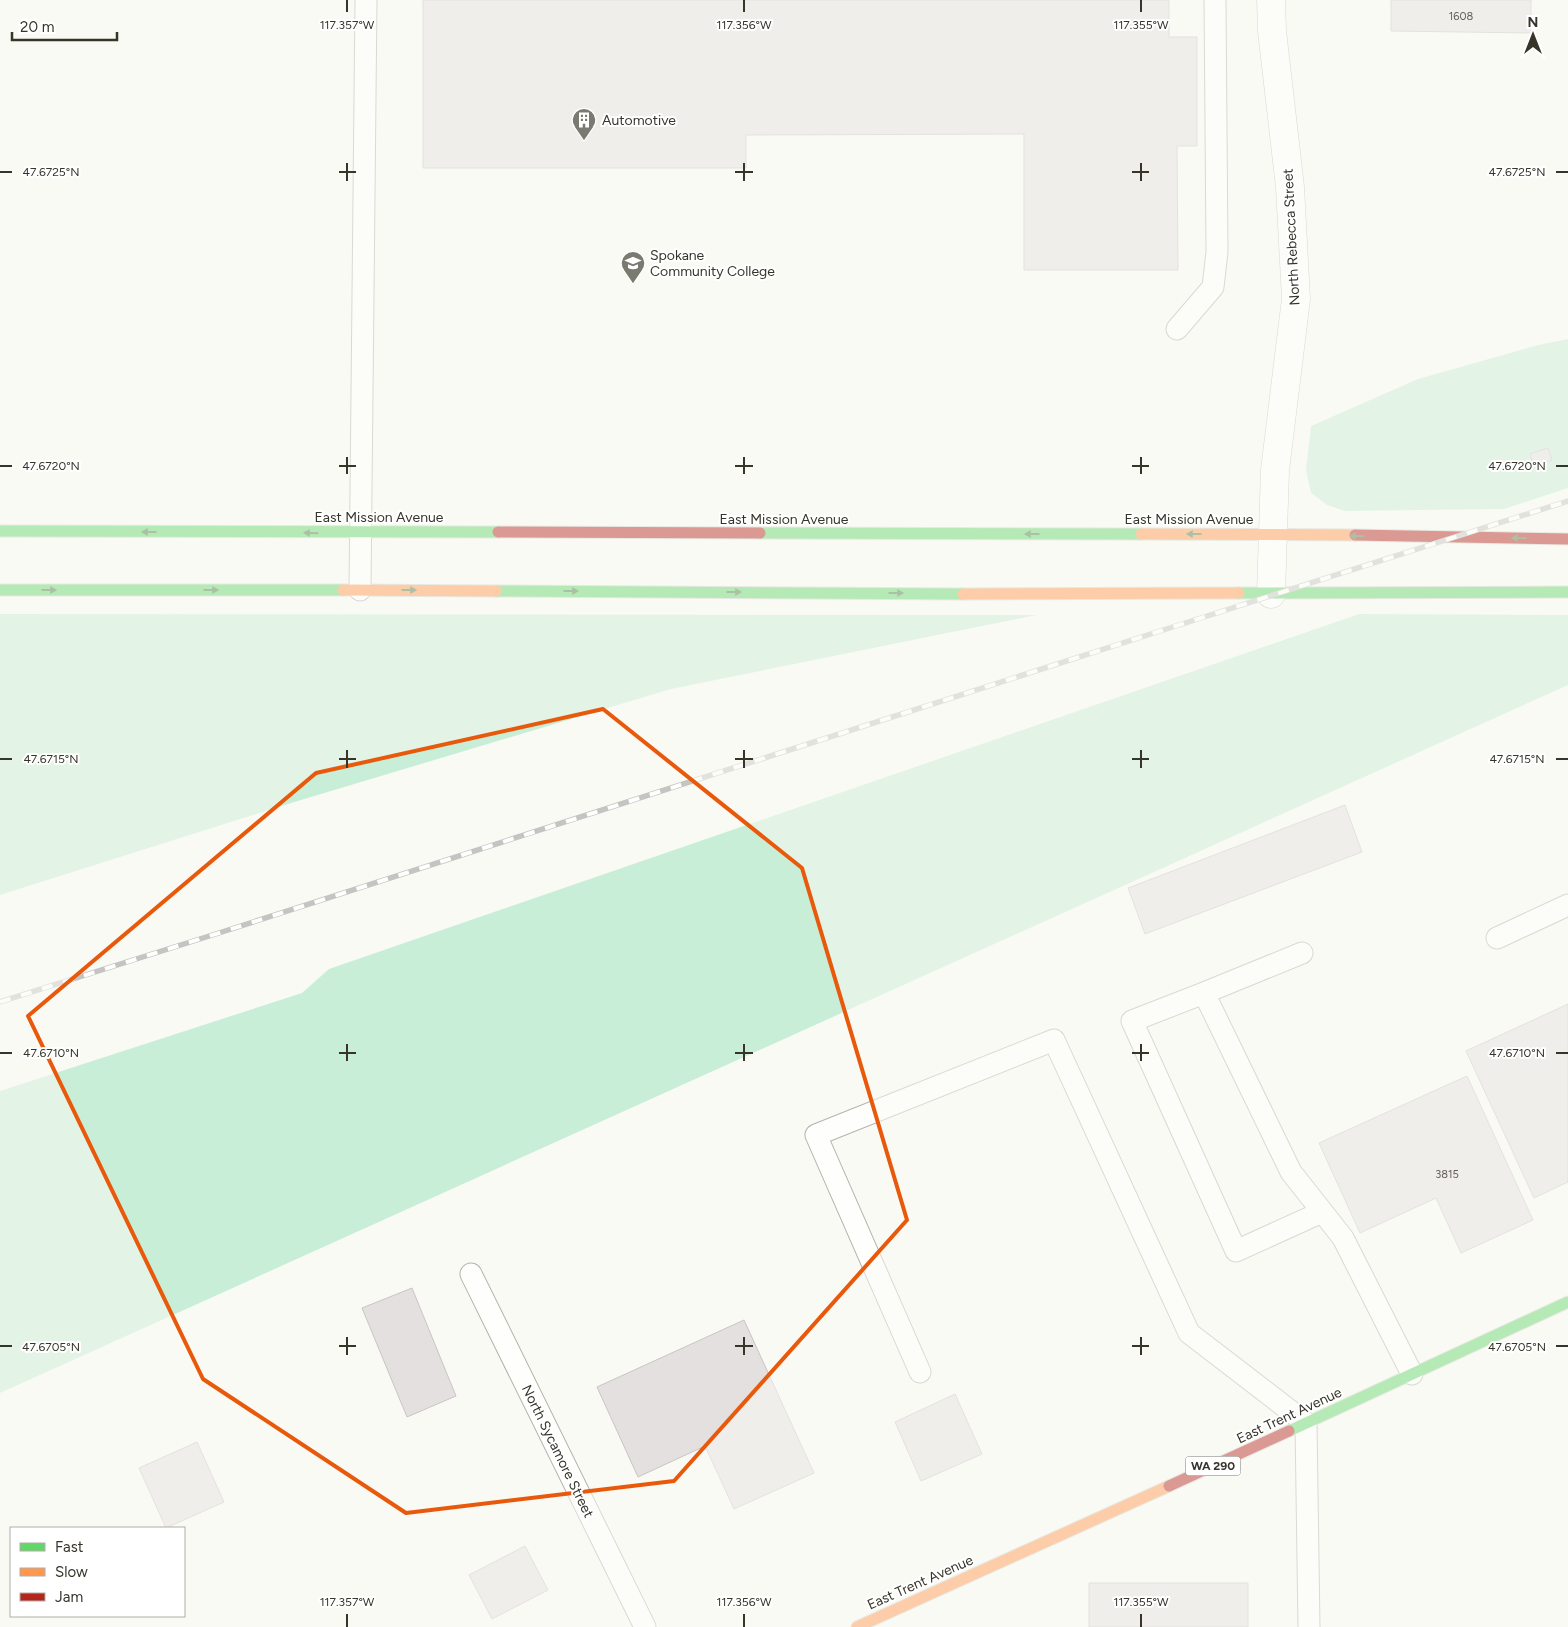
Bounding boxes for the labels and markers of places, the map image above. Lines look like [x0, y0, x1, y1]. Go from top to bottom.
building icon: Automotive [571, 107, 597, 141]
place label: Automotive [602, 112, 676, 129]
place label: Spokane Community College [650, 247, 775, 280]
school or university icon: Spokane Community College [620, 250, 646, 284]

